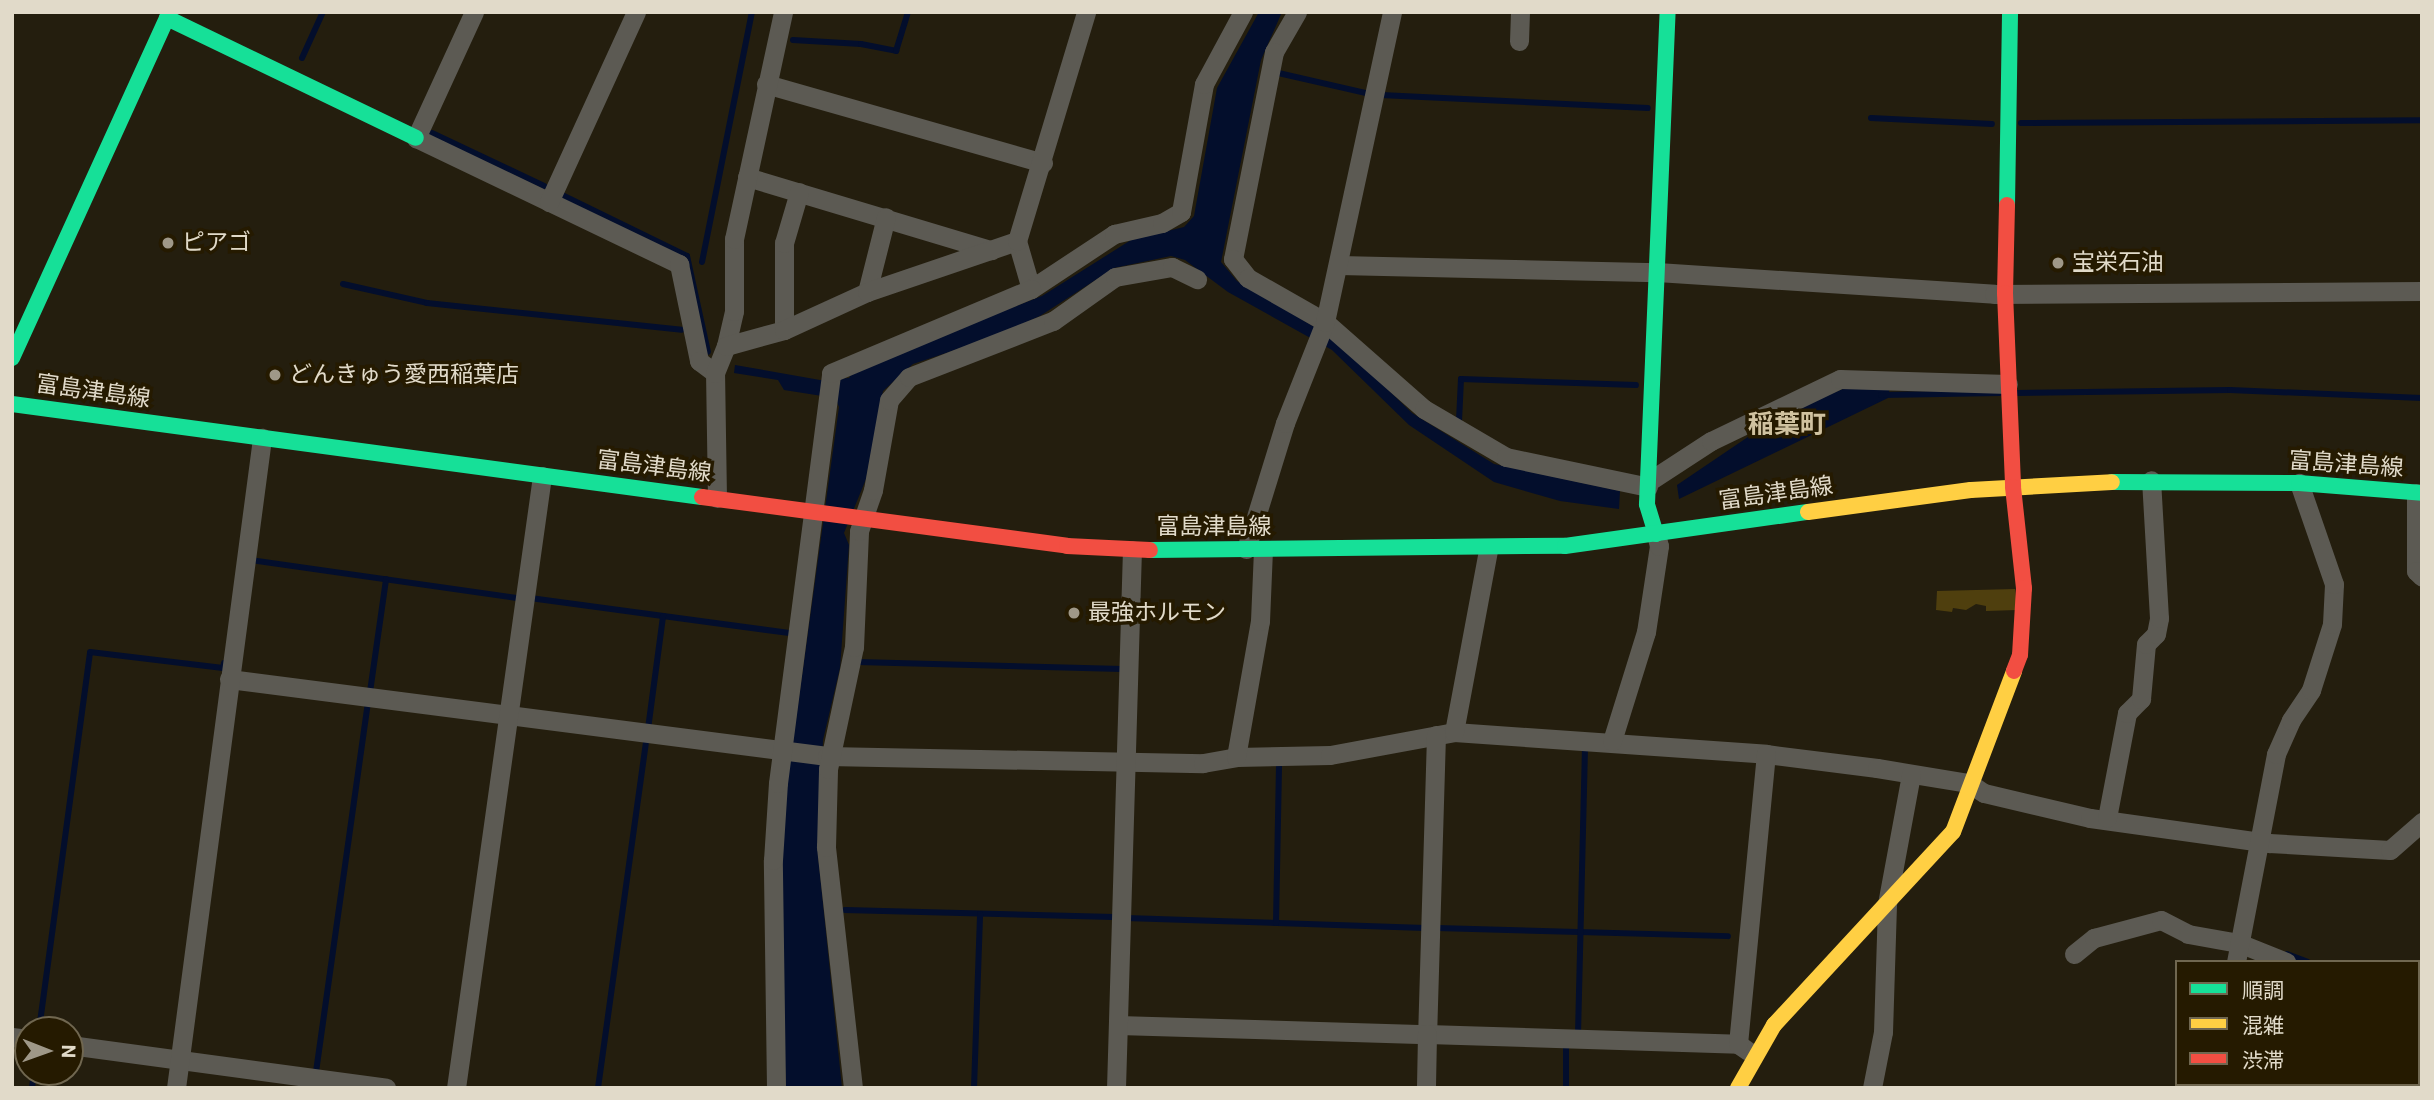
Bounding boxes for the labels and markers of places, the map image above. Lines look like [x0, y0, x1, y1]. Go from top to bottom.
place label: ピアゴ [182, 229, 251, 257]
marker: ピアゴ [160, 235, 176, 251]
place label: 宝栄石油 [2072, 249, 2164, 277]
marker: 宝栄石油 [2050, 255, 2066, 271]
place label: どんきゅう愛西稲葉店 [289, 361, 519, 389]
marker: どんきゅう愛西稲葉店 [267, 367, 283, 383]
place label: 最強ホルモン [1088, 599, 1226, 627]
marker: 最強ホルモン [1066, 605, 1082, 621]

